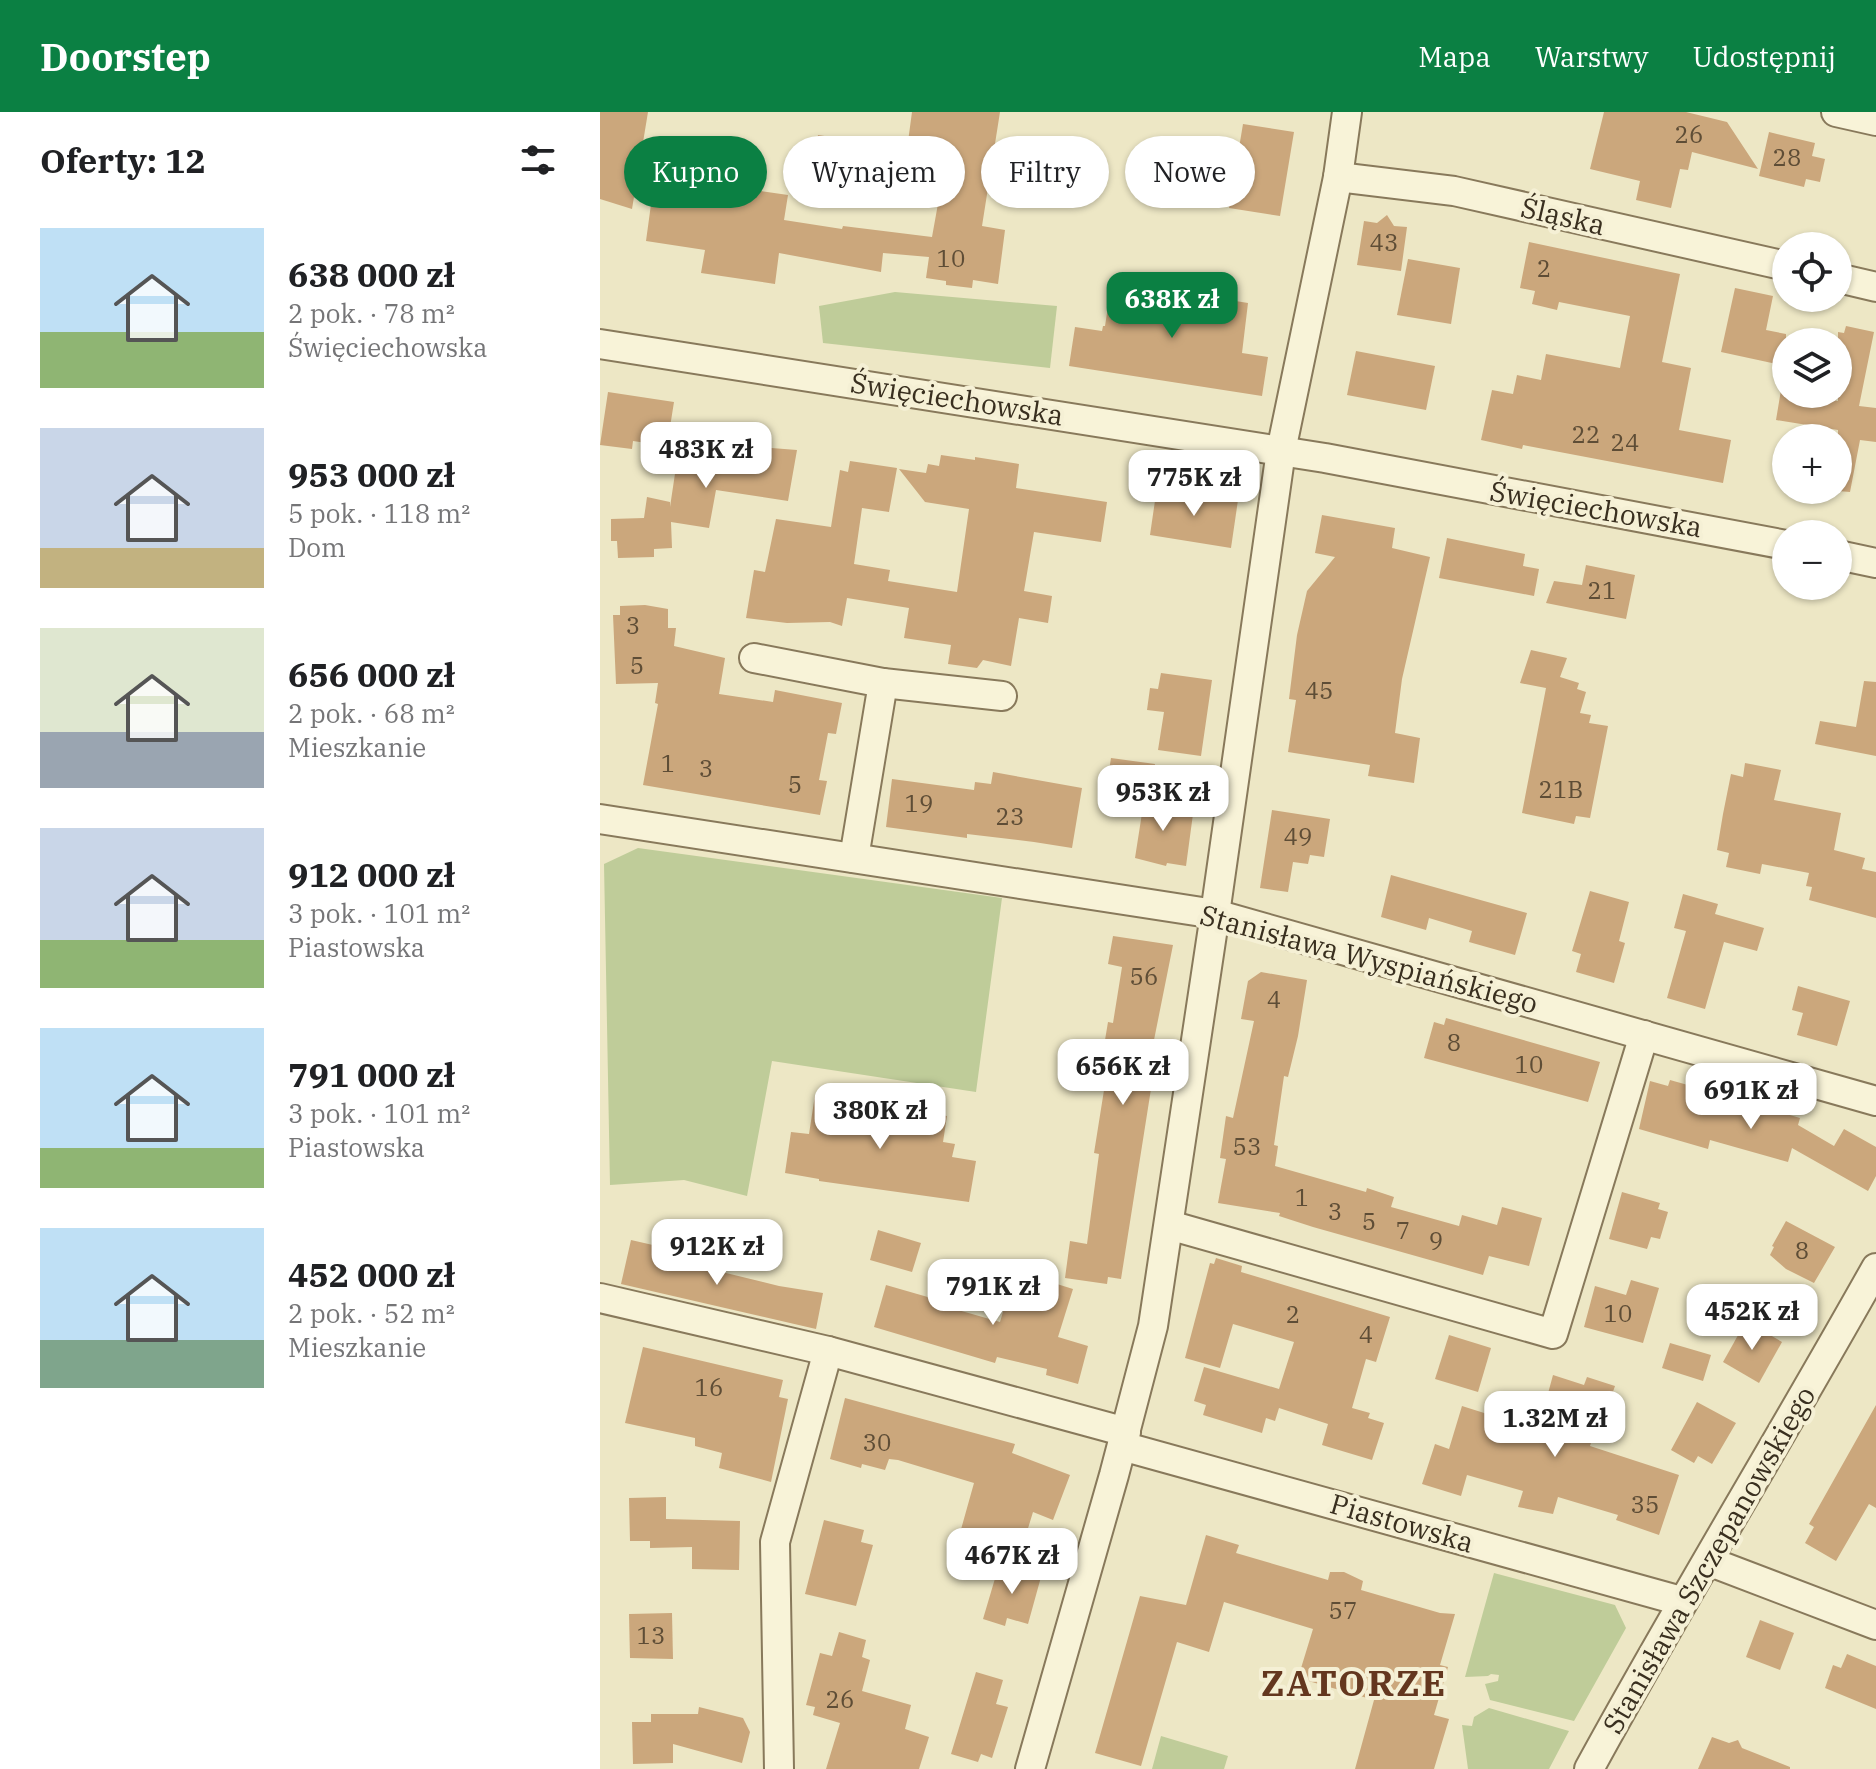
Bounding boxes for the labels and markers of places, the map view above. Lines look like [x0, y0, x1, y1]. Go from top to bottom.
pin: 638K zł [1098, 272, 1246, 340]
pin: 483K zł [632, 422, 780, 490]
pin: 775K zł [1120, 450, 1268, 518]
pin: 953K zł [1089, 765, 1237, 833]
pin: 656K zł [1049, 1039, 1197, 1107]
pin: 691K zł [1677, 1063, 1825, 1131]
pin: 380K zł [806, 1083, 954, 1151]
pin: 912K zł [643, 1219, 791, 1287]
pin: 791K zł [919, 1259, 1067, 1327]
pin: 452K zł [1678, 1284, 1826, 1352]
pin: 1.32M zł [1472, 1391, 1638, 1459]
pin: 467K zł [938, 1528, 1086, 1596]

